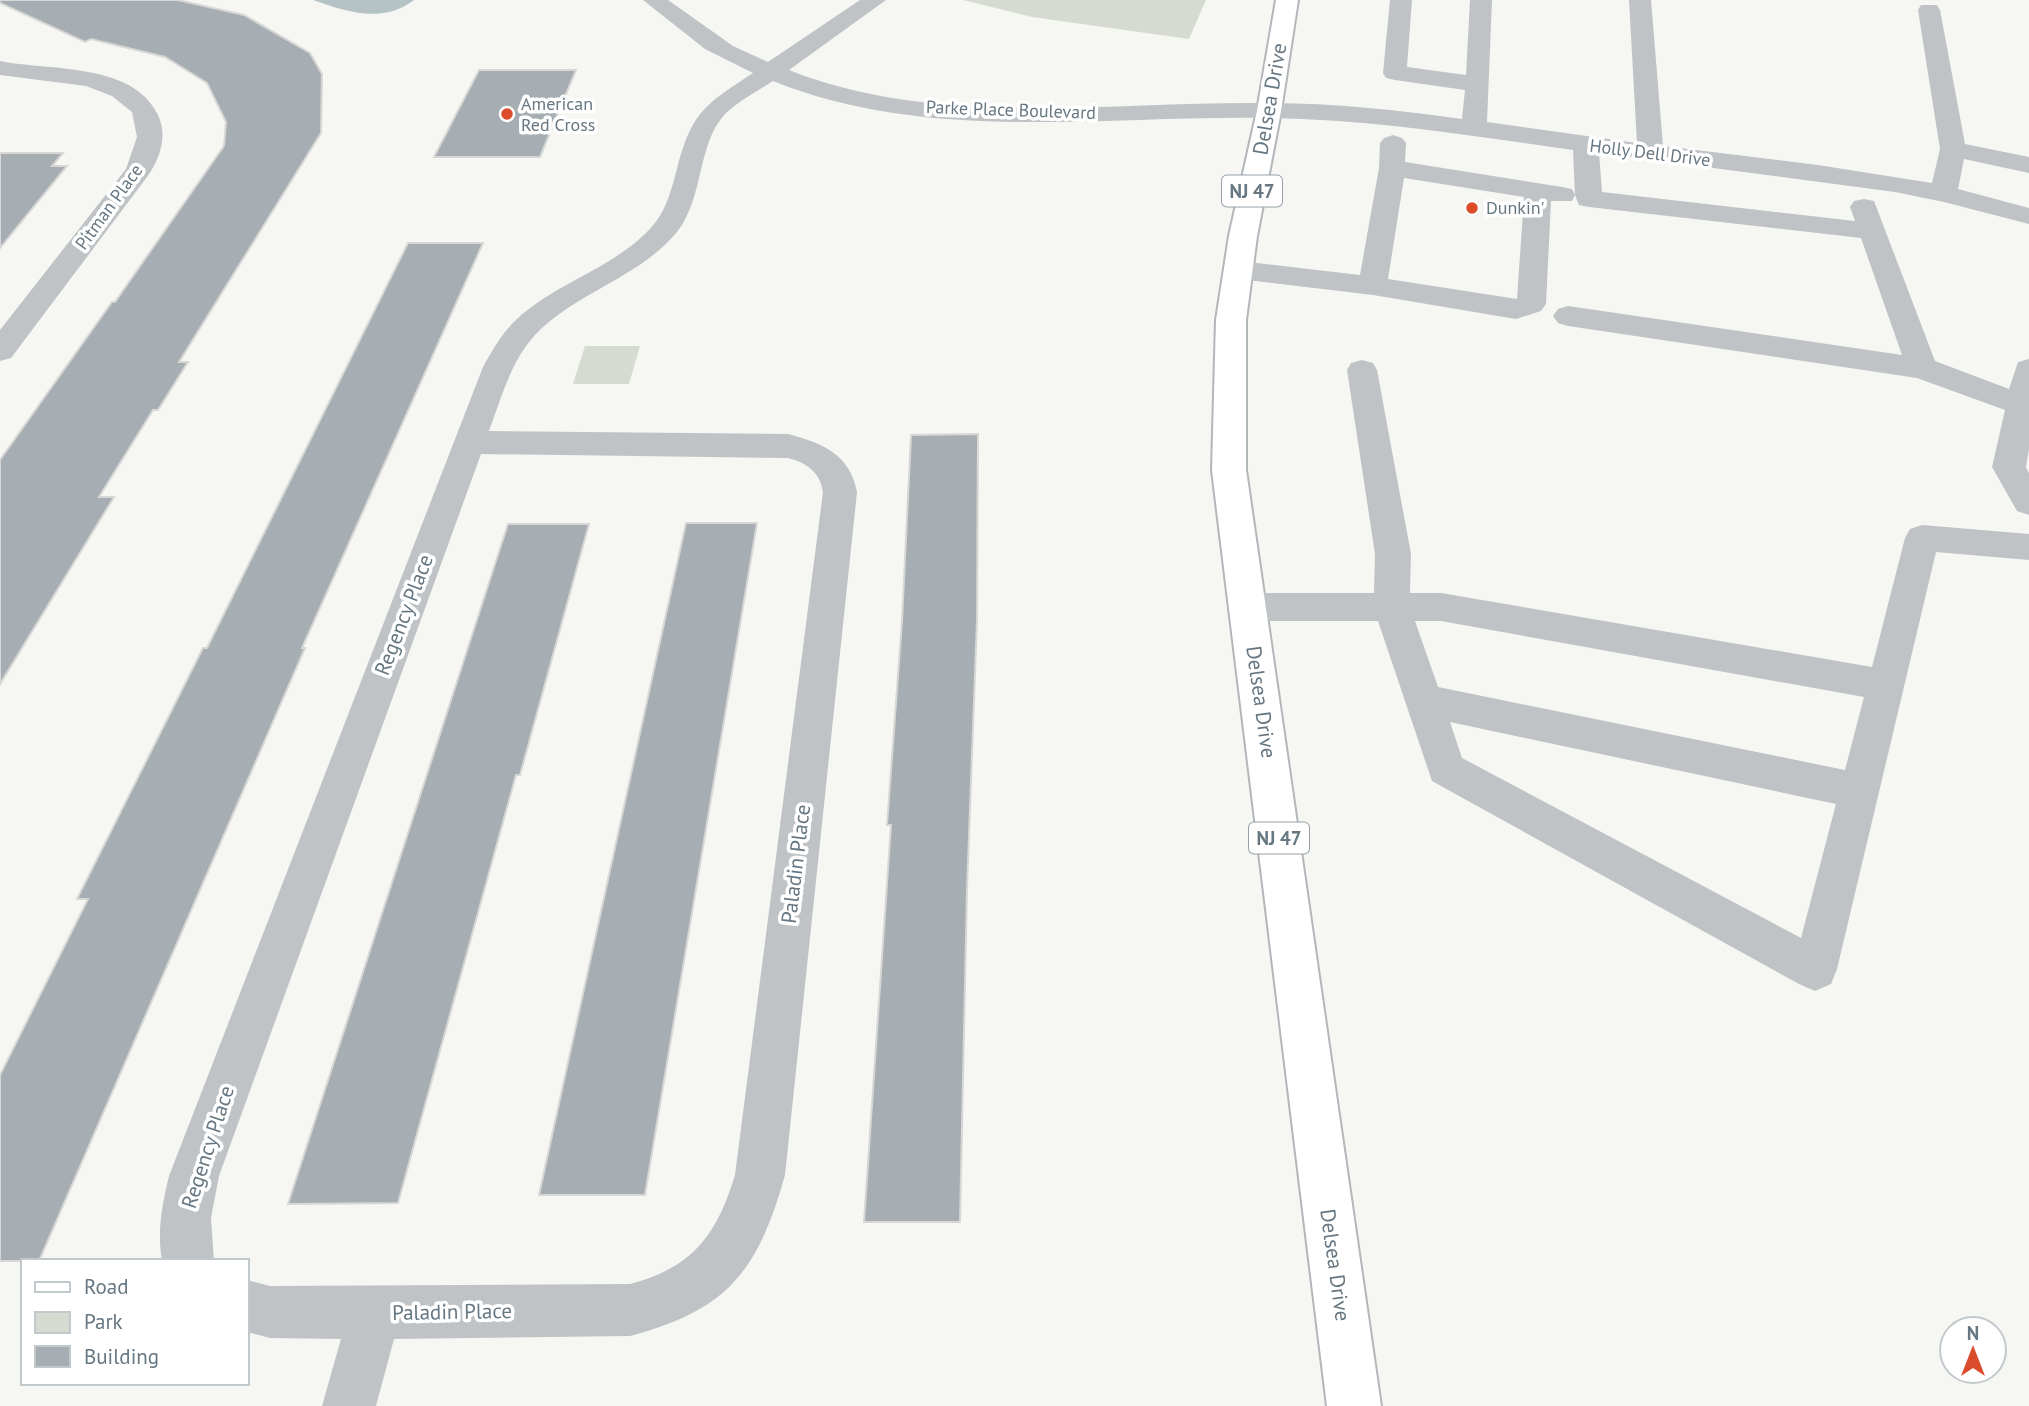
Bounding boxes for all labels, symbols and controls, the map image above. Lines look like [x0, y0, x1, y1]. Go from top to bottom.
street label: Delsea Drive [1246, 41, 1293, 157]
place label: American Red Cross [521, 92, 595, 136]
street label: Parke Place Boulevard [926, 95, 1096, 124]
marker: American Red Cross [499, 106, 515, 122]
street label: Holly Dell Drive [1588, 134, 1712, 171]
street label: Pitman Place [70, 159, 147, 254]
road number: NJ 47 [1222, 176, 1282, 206]
place label: Dunkin' [1486, 196, 1545, 219]
marker: Dunkin' [1464, 200, 1480, 216]
street label: Regency Place [368, 551, 439, 679]
street label: Delsea Drive [1240, 644, 1283, 760]
street label: Paladin Place [775, 803, 816, 925]
road number: NJ 47 [1249, 822, 1309, 853]
street label: Regency Place [175, 1082, 240, 1211]
street label: Delsea Drive [1314, 1207, 1357, 1323]
legend [21, 1259, 248, 1385]
text: Road [84, 1273, 128, 1300]
street label: Paladin Place [392, 1297, 512, 1326]
text: Park [84, 1308, 123, 1335]
north arrow [1938, 1315, 2008, 1385]
text: N [1967, 1321, 1979, 1345]
text: Building [84, 1343, 159, 1370]

